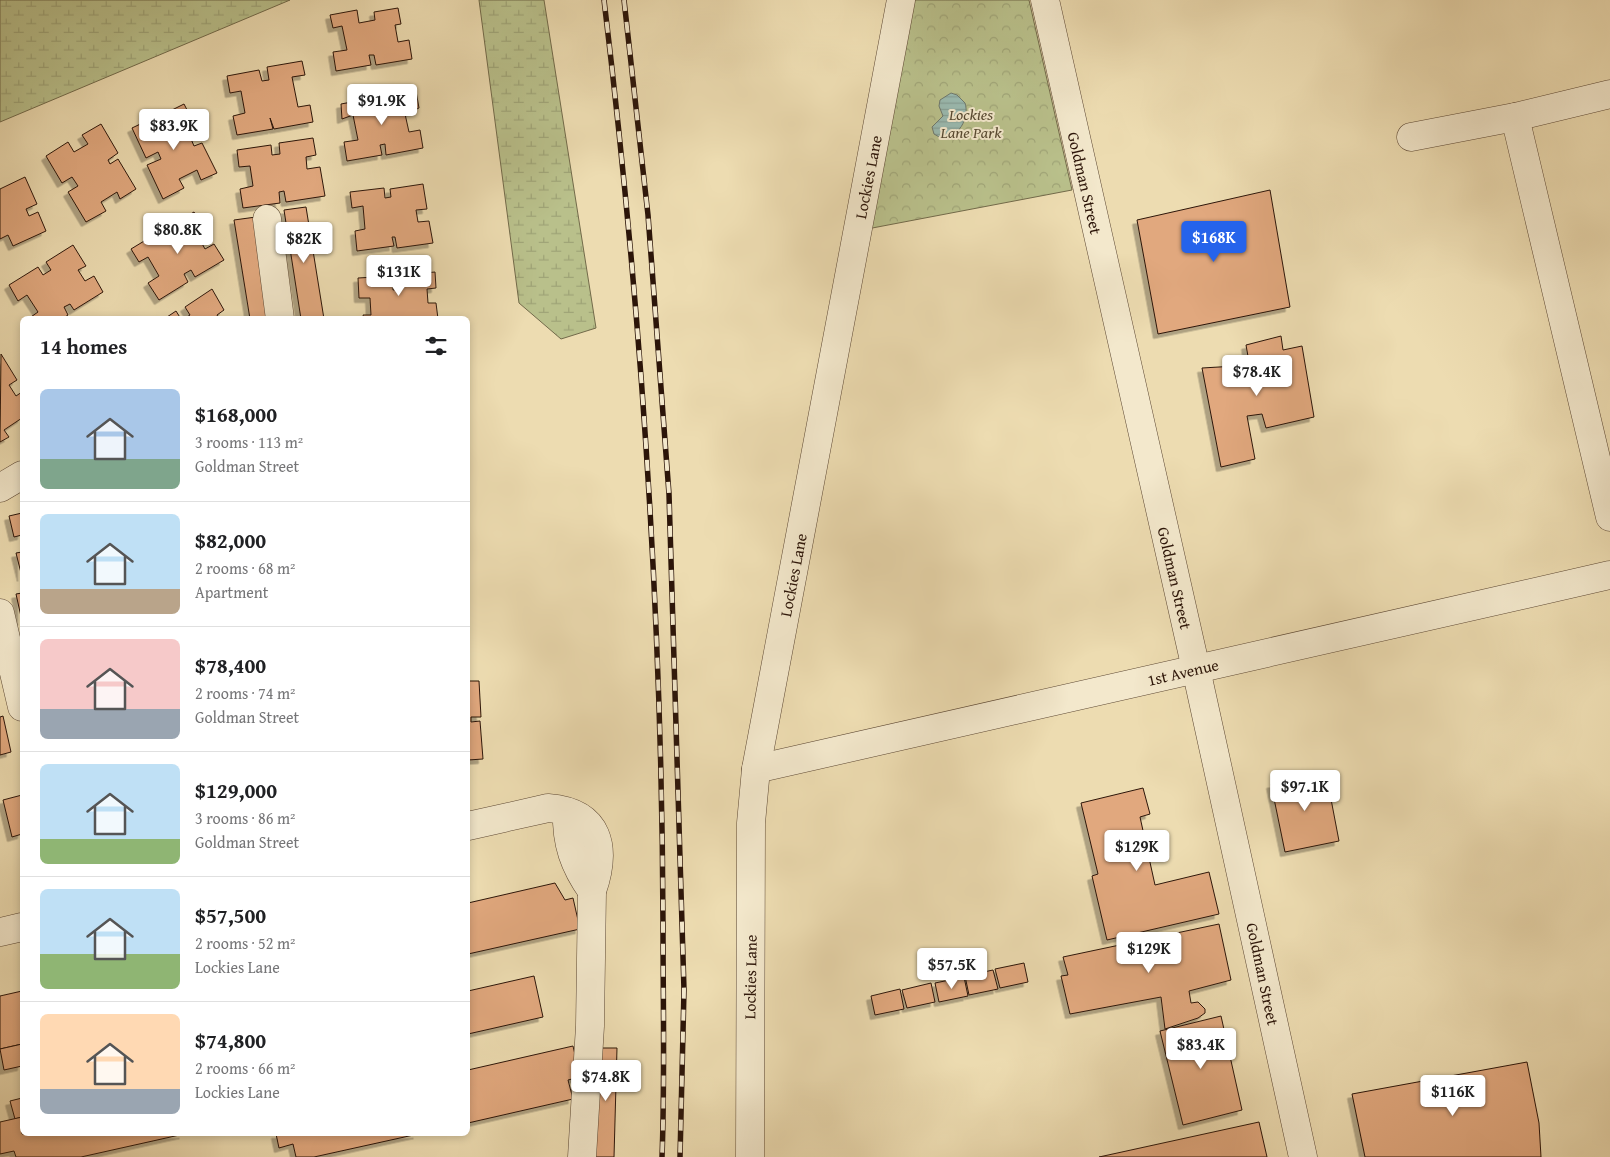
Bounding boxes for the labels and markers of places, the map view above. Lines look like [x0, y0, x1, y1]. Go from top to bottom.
pin: $91.9K [341, 84, 423, 126]
pin: $83.9K [133, 108, 215, 151]
pin: $80.8K [137, 212, 219, 255]
pin: $168K [1179, 220, 1249, 263]
pin: $82K [274, 222, 334, 264]
pin: $131K [364, 254, 434, 297]
pin: $78.4K [1216, 354, 1298, 397]
pin: $97.1K [1264, 770, 1346, 812]
pin: $129K [1102, 830, 1172, 872]
pin: $129K [1114, 932, 1184, 974]
pin: $57.5K [911, 948, 993, 990]
pin: $83.4K [1160, 1028, 1242, 1070]
pin: $74.8K [565, 1060, 647, 1102]
pin: $116K [1418, 1074, 1488, 1117]

